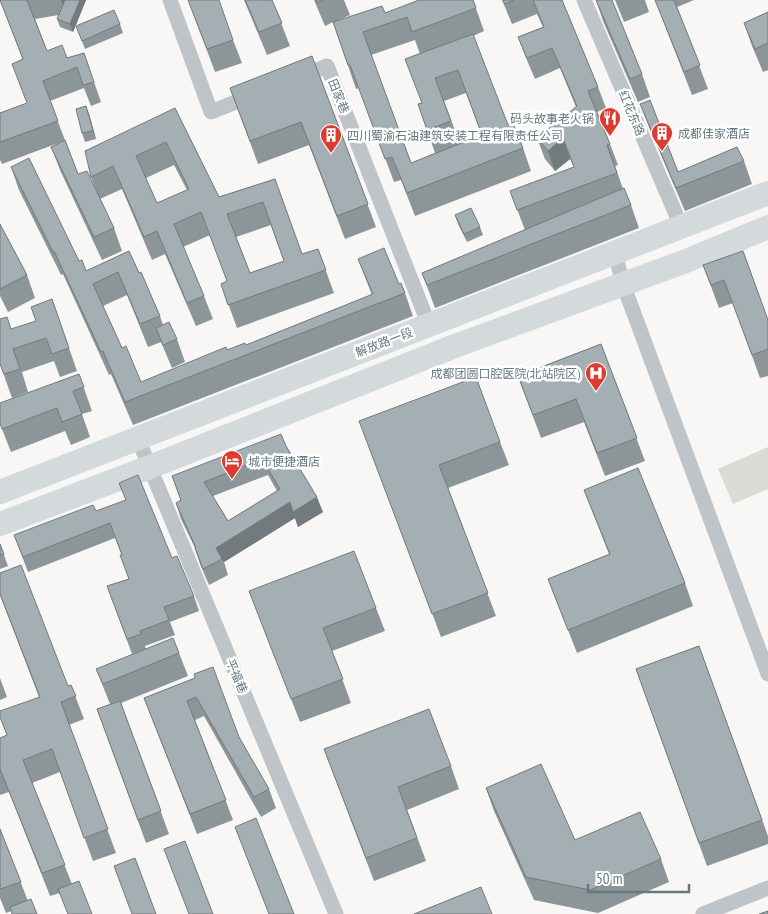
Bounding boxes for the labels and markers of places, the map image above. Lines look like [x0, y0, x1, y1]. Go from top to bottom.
restaurant icon: 码头故事老火锅 [598, 106, 622, 137]
place label: 码头故事老火锅 [510, 111, 594, 126]
building icon: 成都佳家酒店 [650, 121, 674, 152]
building icon: 四川蜀渝石油建筑安装工程有限责任公司 [319, 123, 343, 154]
place label: 成都佳家酒店 [678, 126, 750, 141]
place label: 四川蜀渝石油建筑安装工程有限责任公司 [347, 128, 563, 143]
hospital icon: 成都团圆口腔医院(北站院区) [584, 361, 608, 392]
place label: 成都团圆口腔医院(北站院区) [430, 366, 580, 381]
hotel icon: 城市便捷酒店 [220, 449, 244, 480]
place label: 城市便捷酒店 [248, 454, 320, 469]

